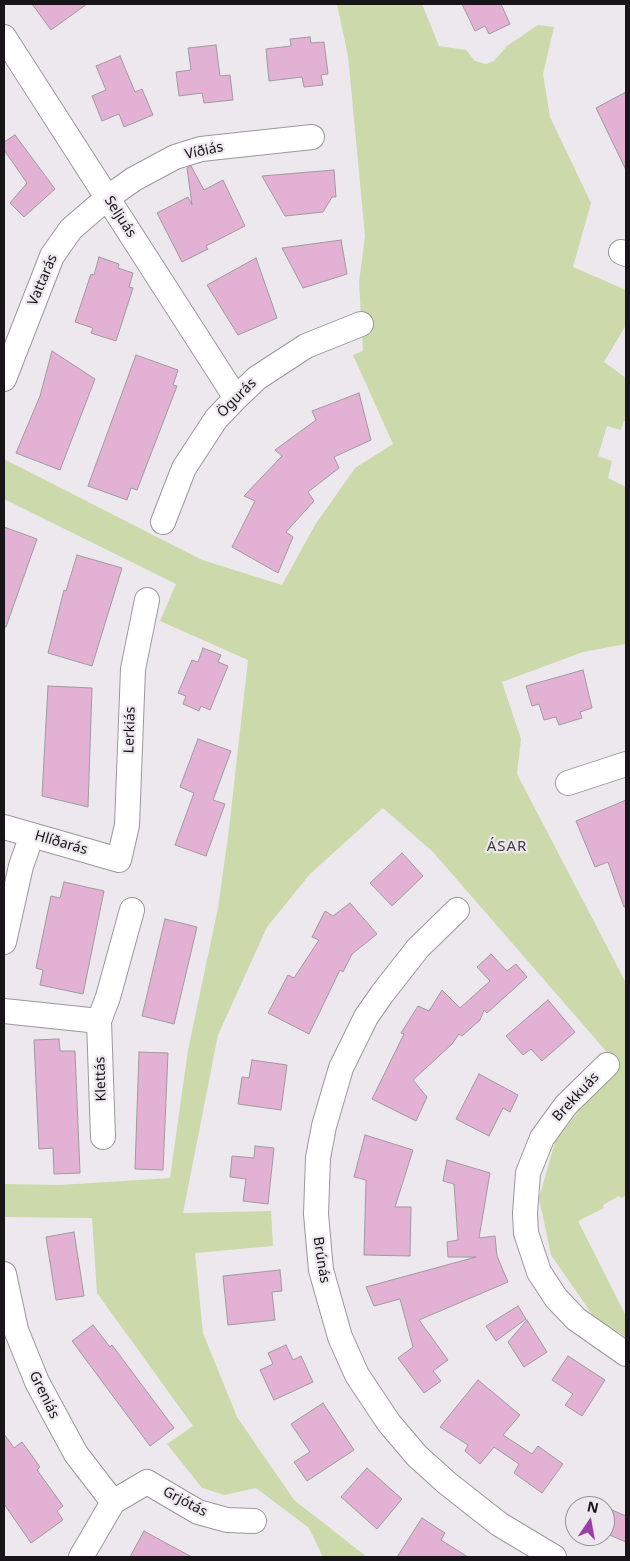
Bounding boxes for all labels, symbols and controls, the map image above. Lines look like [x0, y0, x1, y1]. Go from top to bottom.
street label: Víðiás [183, 139, 225, 163]
street label: Seljuás [100, 193, 140, 241]
street label: Vattarás [25, 252, 61, 308]
street label: Ögurás [214, 375, 260, 421]
street label: Lerkiás [121, 706, 139, 754]
street label: Hlíðarás [33, 827, 89, 859]
district label: ÁSAR [486, 838, 528, 856]
street label: Klettás [92, 1056, 110, 1102]
street label: Brekkuás [549, 1069, 603, 1125]
street label: Brúnás [309, 1236, 333, 1284]
street label: Greniás [25, 1369, 63, 1421]
street label: Grjótás [160, 1483, 210, 1521]
north arrow [565, 1496, 615, 1546]
text: N [585, 1496, 601, 1517]

